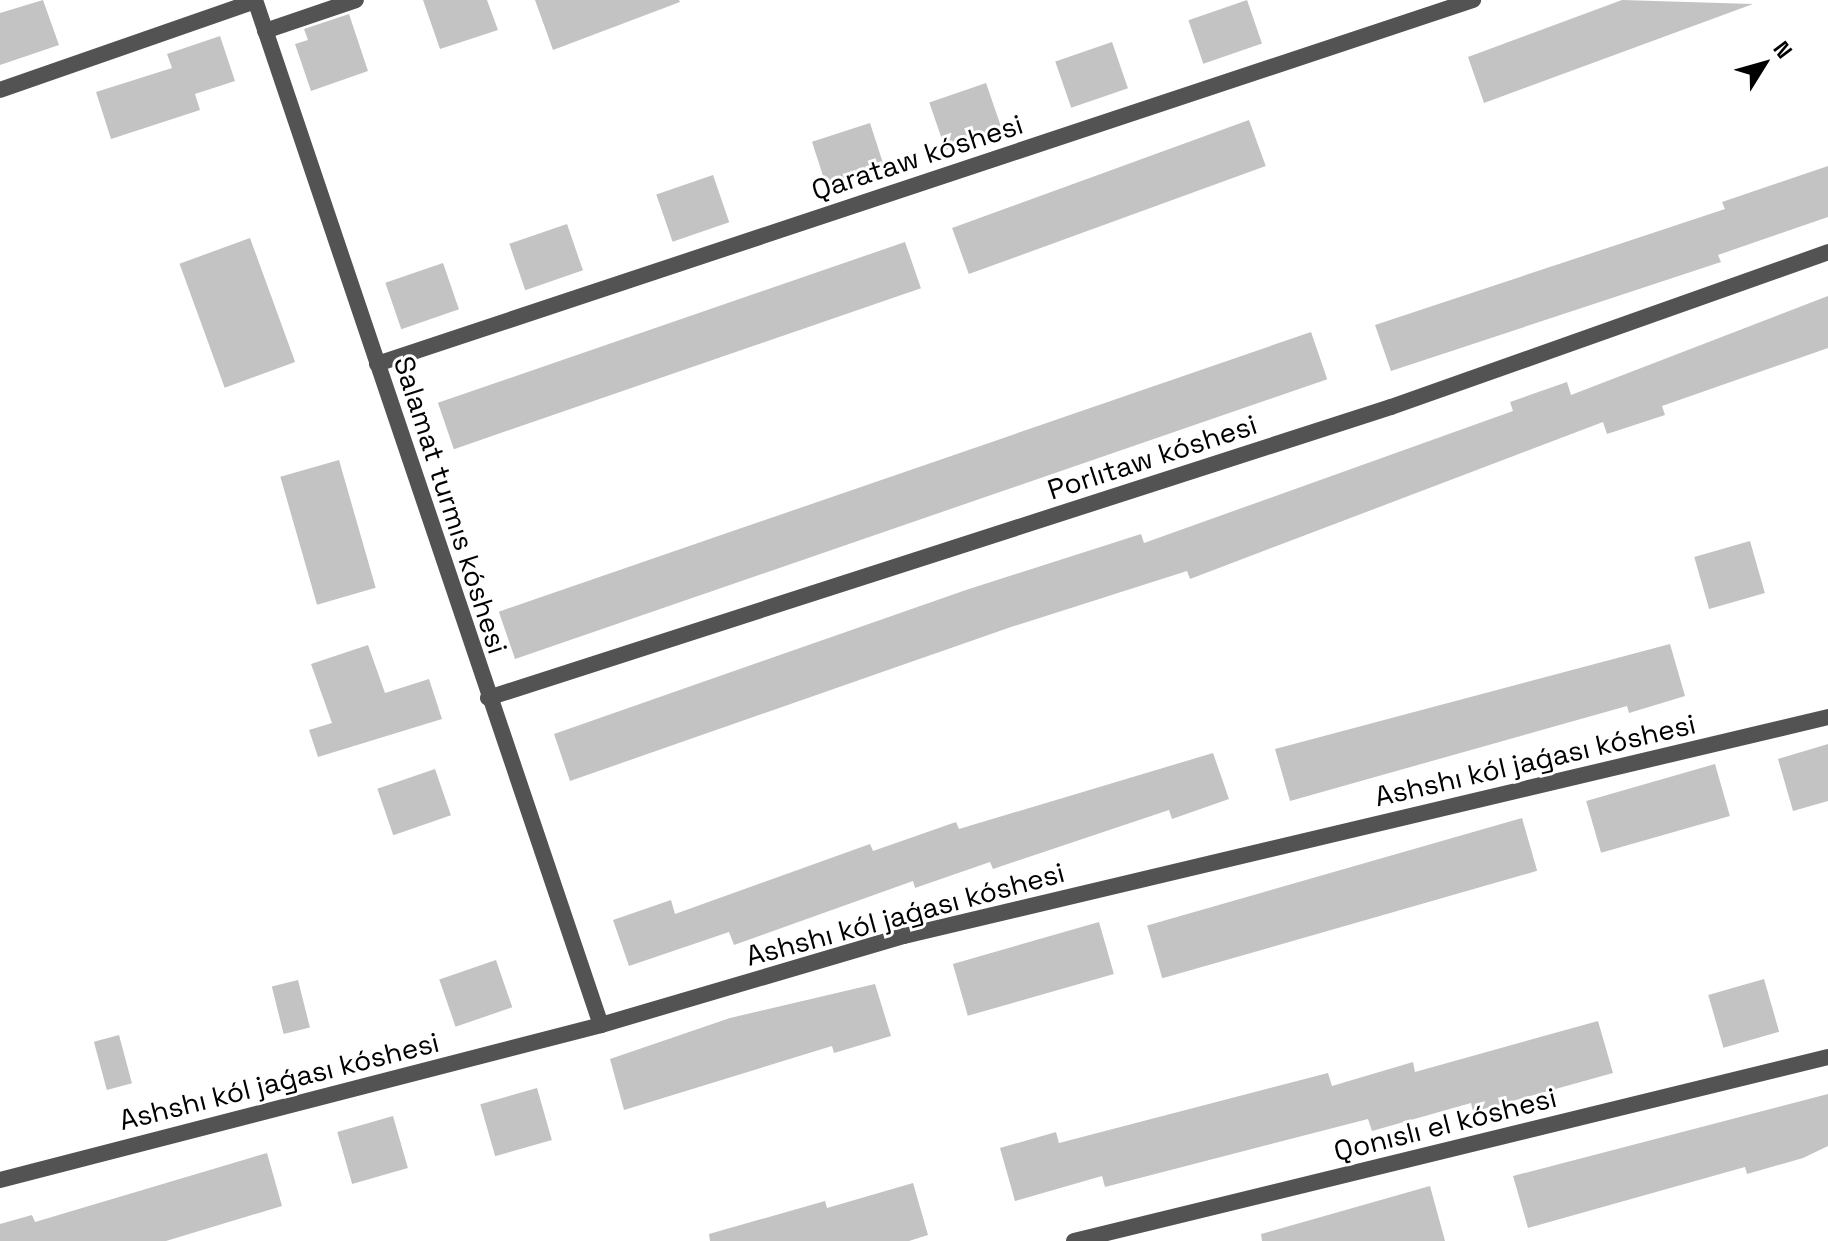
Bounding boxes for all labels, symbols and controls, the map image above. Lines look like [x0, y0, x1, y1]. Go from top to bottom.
north arrow [1724, 24, 1804, 104]
text: N [1768, 35, 1799, 64]
street label: Qarataw kóshesi [807, 107, 1027, 207]
street label: Salamat turmıs kóshesi [387, 352, 515, 658]
street label: Porlıtaw kóshesi [1043, 407, 1261, 507]
street label: Ashshı kól jaǵası kóshesi [1371, 707, 1699, 813]
street label: Ashshı kól jaǵası kóshesi [742, 855, 1068, 973]
street label: Ashshı kól jaǵası kóshesi [116, 1025, 442, 1137]
street label: Qonıslı el kóshesi [1330, 1080, 1560, 1168]

